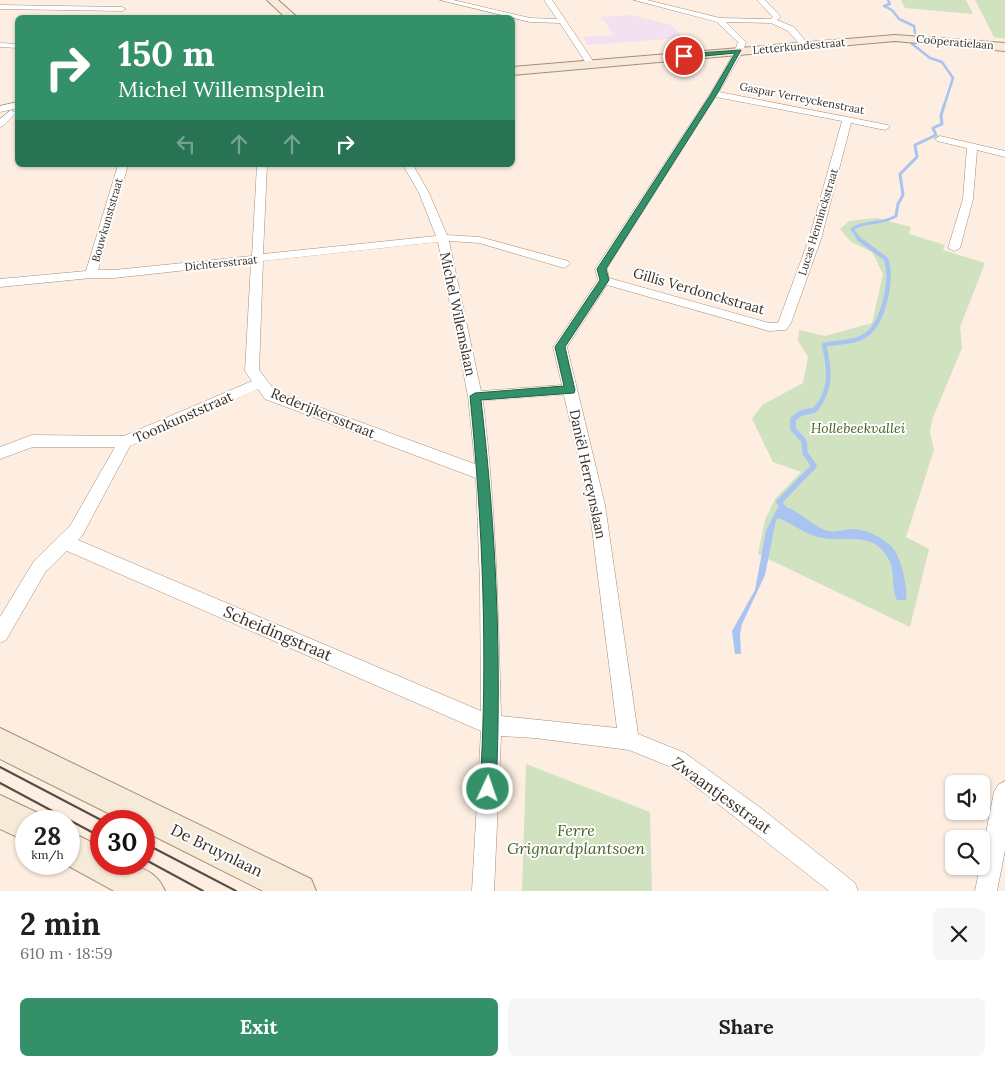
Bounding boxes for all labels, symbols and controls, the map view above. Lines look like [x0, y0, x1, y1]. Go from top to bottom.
text: 150 m [118, 31, 215, 76]
street label: Coöperatielaan [916, 32, 995, 52]
icon: right [35, 35, 100, 100]
pin [663, 35, 705, 77]
street label: Letterkundestraat [752, 35, 847, 57]
icon: arrive [670, 42, 698, 70]
text: Michel Willemsplein [118, 75, 325, 103]
street label: Gaspar Verreyckenstraat [738, 79, 866, 117]
icon: left [172, 130, 200, 158]
icon: ahead [225, 130, 253, 158]
icon: ahead [278, 130, 306, 158]
icon: right [331, 130, 359, 158]
street label: Lucas Henninckstraat [795, 166, 841, 277]
street label: Bouwkunststraat [88, 176, 126, 264]
street label: Michel Willemslaan [436, 250, 480, 378]
street label: Dichtersstraat [184, 252, 259, 274]
street label: Gillis Verdonckstraat [631, 264, 767, 319]
street label: Rederijkersstraat [268, 384, 378, 442]
street label: Toonkunststraat [130, 387, 236, 447]
street label: Daniël Herreynslaan [565, 408, 611, 541]
park label: Hollebeekvallei [811, 419, 906, 437]
street label: Scheidingstraat [221, 601, 336, 665]
street label: Zwaantjesstraat [668, 752, 776, 838]
position arrow [461, 762, 513, 814]
map controls [945, 775, 990, 875]
button: sound [945, 775, 990, 820]
speed limit sign: 30 [90, 810, 155, 875]
street label: De Bruynlaan [168, 819, 266, 881]
text: 28 [34, 820, 61, 852]
park label: Ferre Grignardplantsoen [507, 820, 645, 858]
button: search [945, 830, 990, 875]
text: km/h [31, 847, 64, 862]
text: 2 min [20, 905, 100, 943]
button: close [933, 908, 985, 960]
text: 610 m · 18:59 [20, 943, 113, 963]
button: Exit [20, 998, 498, 1056]
button: Share [508, 998, 985, 1056]

